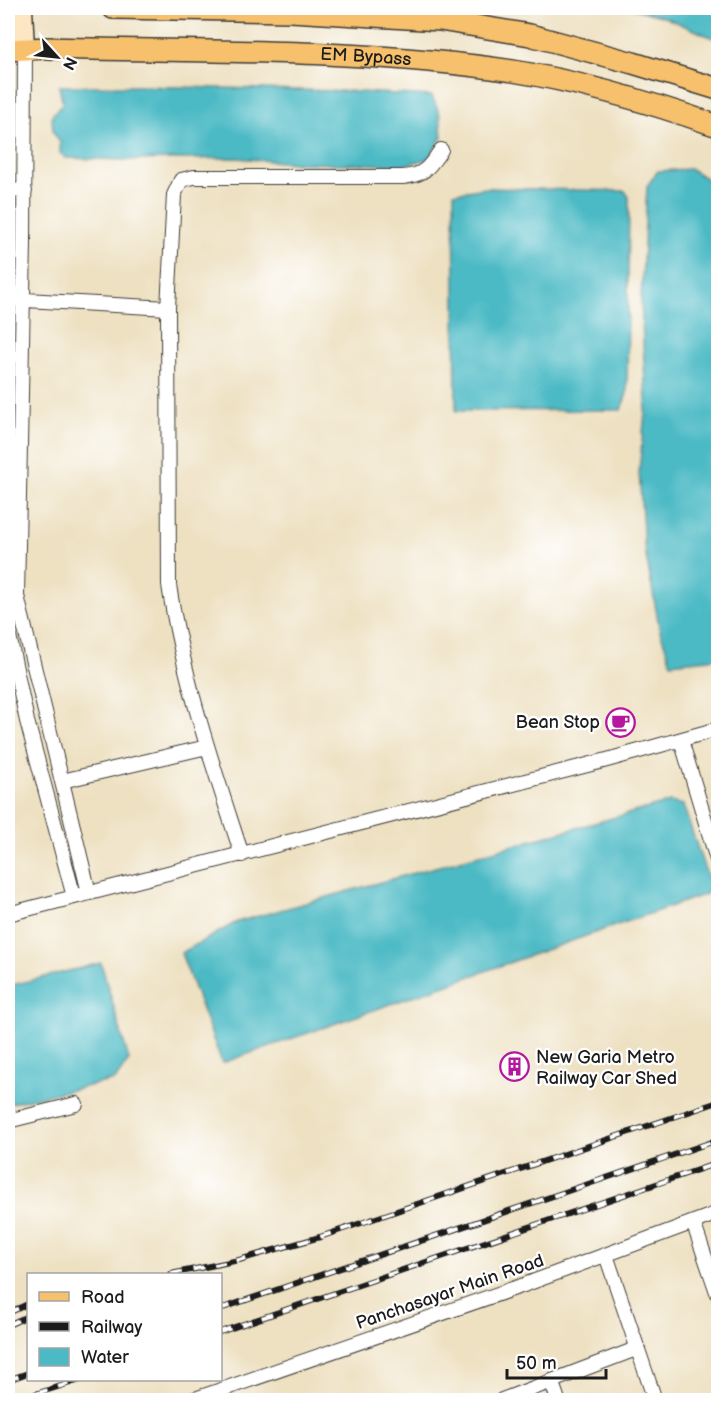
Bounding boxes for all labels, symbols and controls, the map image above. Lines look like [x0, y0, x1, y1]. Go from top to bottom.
north arrow [27, 27, 87, 87]
street label: EM Bypass [320, 43, 412, 70]
text: N [58, 53, 80, 73]
cafe icon: Bean Stop [605, 706, 637, 738]
place label: Bean Stop [516, 712, 600, 733]
place label: New Garia Metro Railway Car Shed [536, 1047, 677, 1089]
building icon: New Garia Metro Railway Car Shed [499, 1051, 531, 1083]
street label: Panchasayar Main Road [353, 1250, 547, 1334]
legend [27, 1273, 222, 1381]
text: Road [81, 1287, 125, 1308]
text: Railway [81, 1317, 143, 1338]
scale bar [507, 1342, 606, 1380]
text: Water [81, 1347, 129, 1368]
text: 50 m [516, 1353, 557, 1374]

